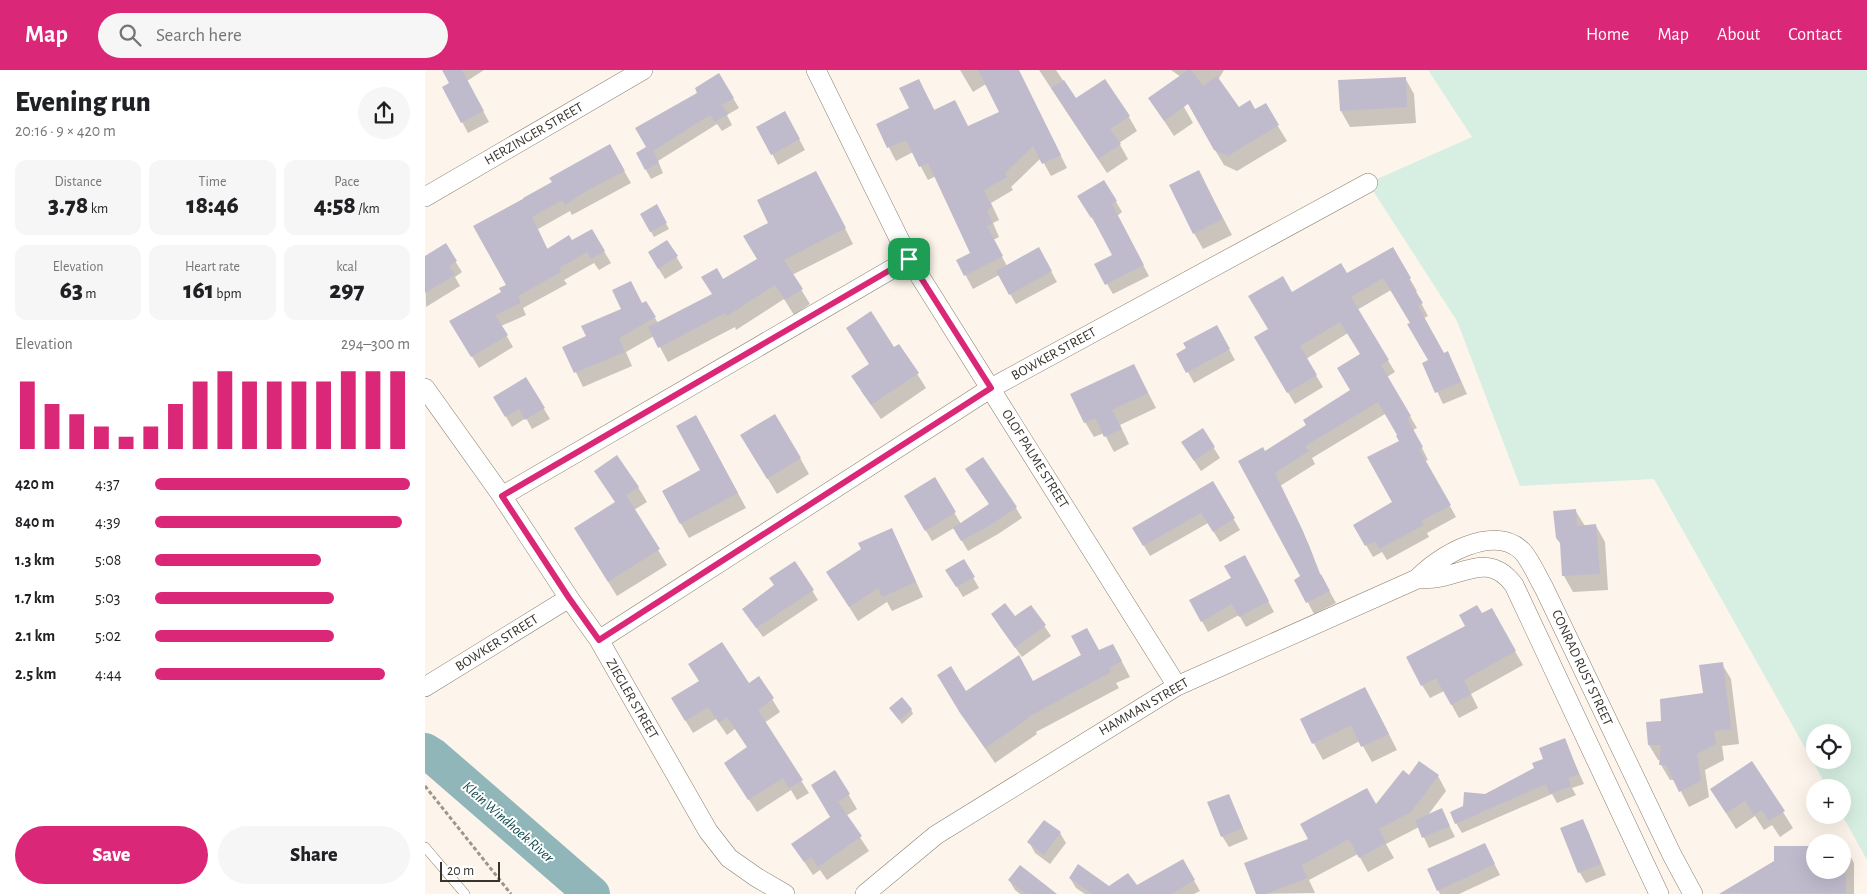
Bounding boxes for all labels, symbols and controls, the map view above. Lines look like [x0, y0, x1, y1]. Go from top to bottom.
search box [98, 13, 448, 58]
icon: search [116, 21, 144, 49]
text: Map [25, 23, 68, 47]
text: Search here [156, 26, 242, 45]
text: Home [1586, 26, 1629, 44]
text: Map [1657, 26, 1689, 44]
text: About [1717, 26, 1760, 44]
text: Contact [1788, 26, 1842, 44]
button: share [358, 87, 410, 139]
text: Evening run [15, 89, 151, 117]
street label: HERZINGER STREET [482, 100, 586, 168]
text: 20:16 · 9 × 420 m [15, 123, 116, 139]
text: Distance [54, 175, 102, 189]
text: Time [199, 175, 226, 189]
text: Pace [334, 175, 359, 189]
text: 3.78 [48, 193, 88, 218]
text: 18:46 [186, 193, 239, 218]
text: 4:58 [314, 193, 356, 218]
text: km [88, 202, 108, 216]
text: /km [356, 202, 380, 216]
pin [888, 238, 930, 280]
icon: arrive [895, 245, 923, 273]
text: Elevation [53, 260, 103, 274]
text: Heart rate [185, 260, 240, 274]
text: kcal [336, 260, 358, 274]
text: 63 [60, 278, 83, 303]
text: 161 [183, 278, 214, 303]
text: 297 [329, 278, 364, 303]
text: m [83, 287, 97, 301]
text: bpm [214, 287, 242, 301]
street label: BOWKER STREET [1009, 325, 1099, 383]
text: Elevation [15, 336, 73, 352]
text: 294–300 m [341, 336, 410, 352]
street label: OLOF PALME STREET [999, 407, 1071, 511]
text: 420 m [15, 476, 54, 492]
text: 4:37 [95, 476, 120, 492]
text: 840 m [15, 514, 55, 530]
text: 4:39 [95, 514, 120, 530]
text: 1.3 km [15, 552, 55, 568]
text: 5:08 [95, 552, 121, 568]
text: 1.7 km [15, 590, 55, 606]
text: 5:03 [95, 590, 120, 606]
street label: CONRAD RUST STREET [1549, 608, 1615, 728]
street label: BOWKER STREET [453, 612, 541, 674]
text: 2.1 km [15, 628, 55, 644]
text: 5:02 [95, 628, 121, 644]
street label: ZIEGLER STREET [603, 656, 661, 742]
text: 2.5 km [15, 666, 56, 682]
text: 4:44 [95, 666, 122, 682]
street label: HAMMAN STREET [1097, 676, 1191, 738]
map controls [1806, 724, 1851, 879]
button: locate [1806, 724, 1851, 769]
water label: Klein Windhoek River [460, 779, 557, 866]
button: + [1806, 779, 1851, 824]
button: Save [15, 826, 208, 884]
button: Share [218, 826, 410, 884]
button: − [1806, 834, 1851, 879]
scale bar [440, 859, 500, 882]
text: 20 m [447, 864, 474, 878]

